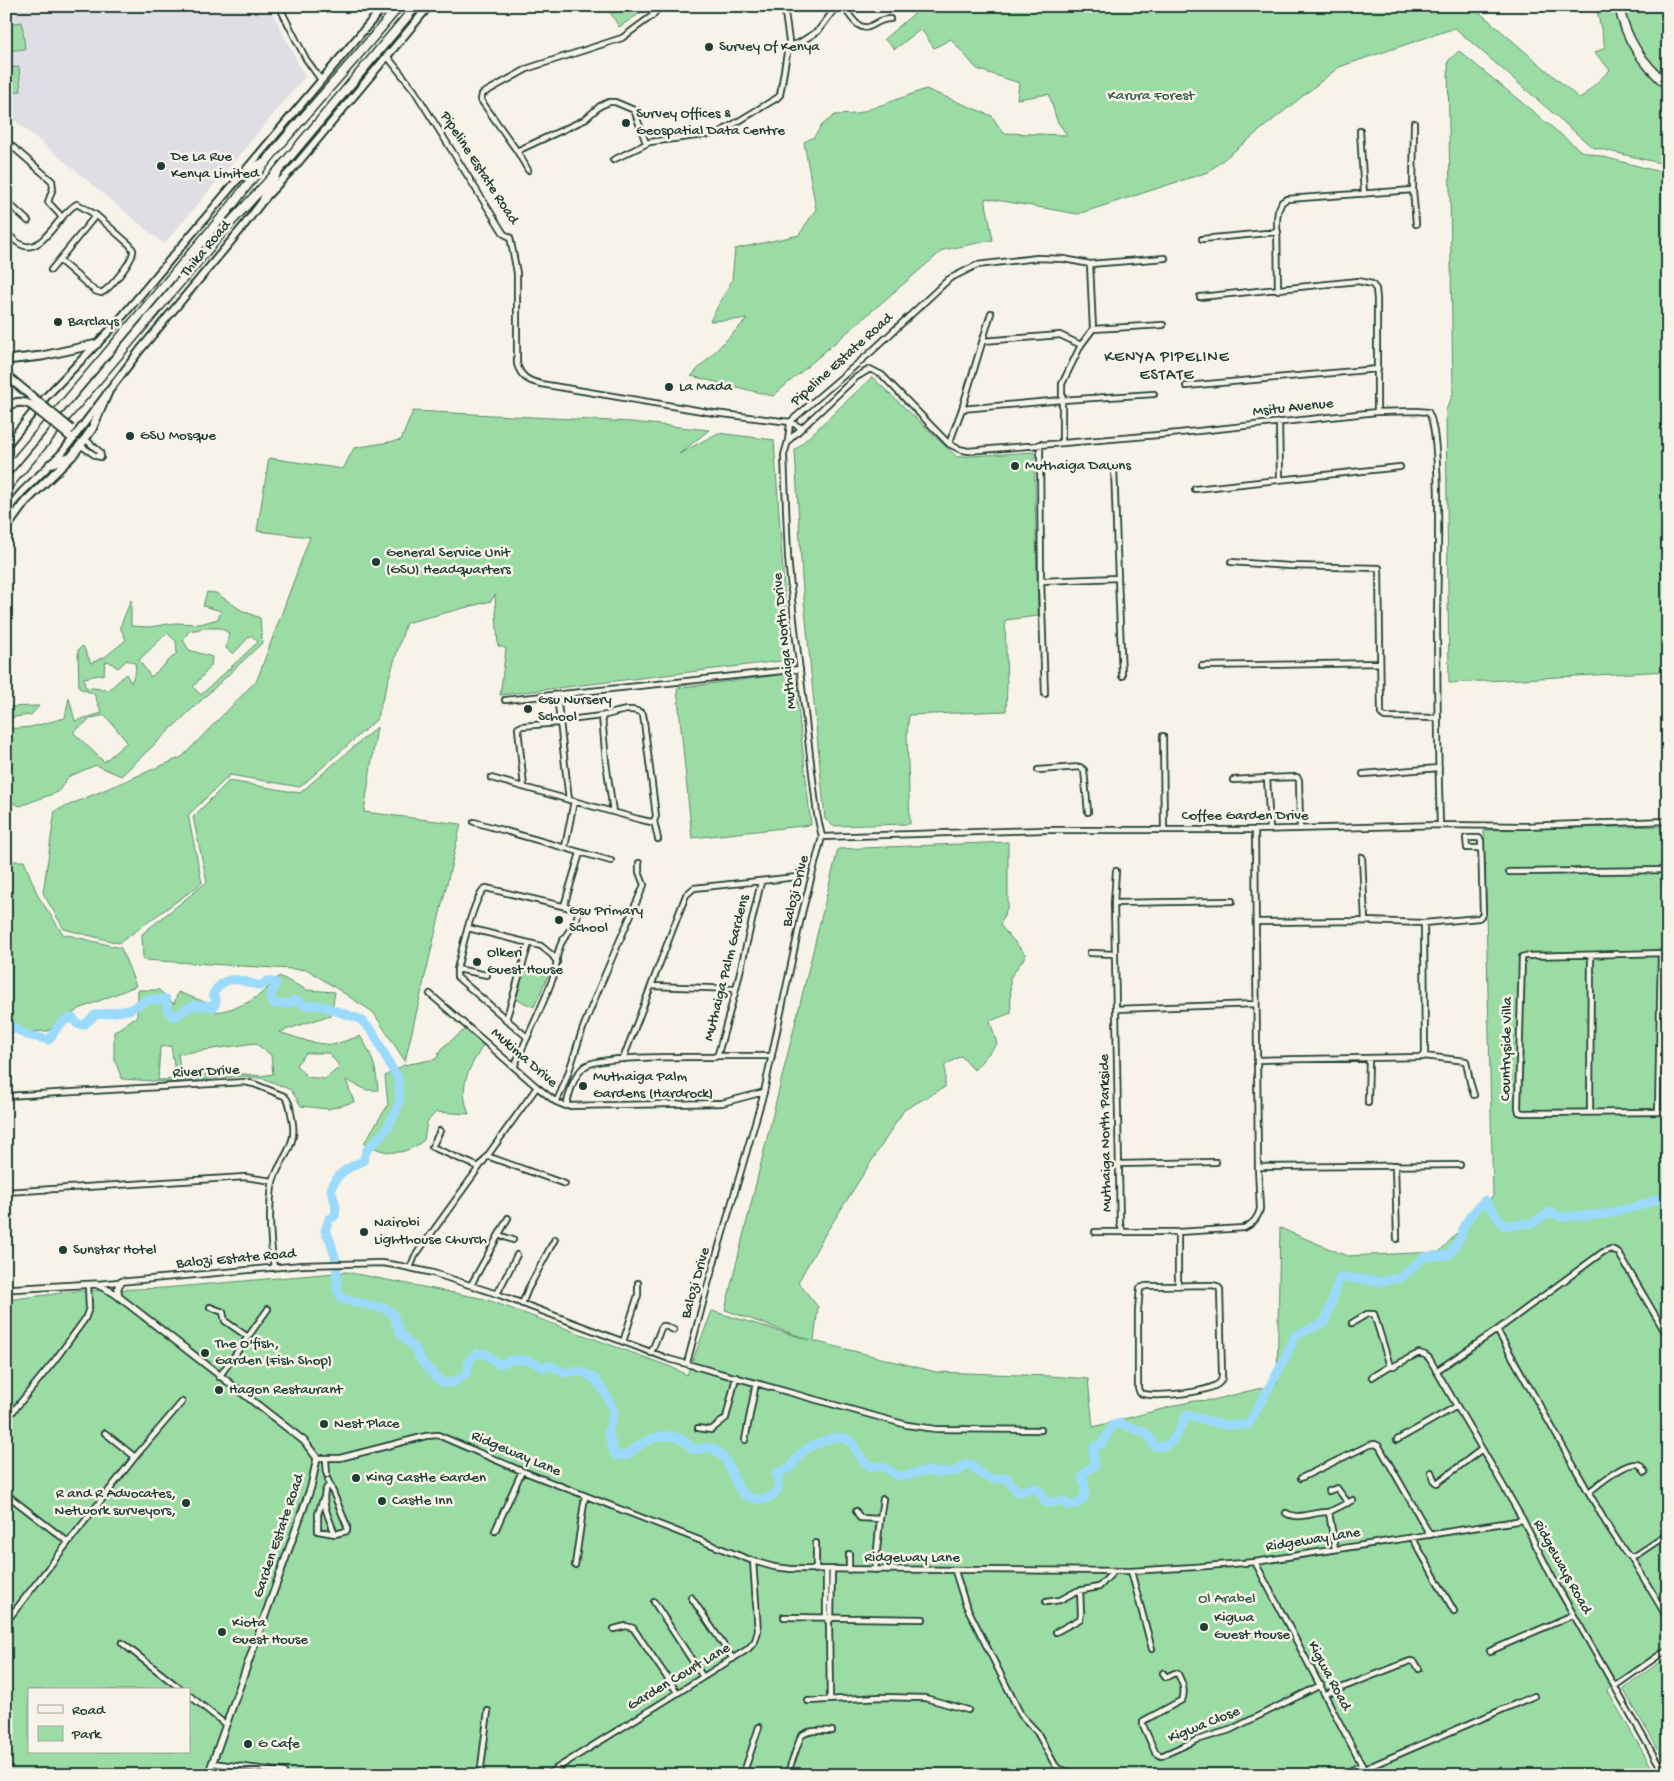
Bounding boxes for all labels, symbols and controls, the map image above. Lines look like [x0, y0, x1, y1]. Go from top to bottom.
place label: Survey Of Kenya [719, 38, 820, 56]
marker: Survey Of Kenya [703, 41, 715, 53]
park label: Karura Forest [1108, 87, 1196, 105]
place label: Survey Offices & Geospatial Data Centre [636, 105, 785, 140]
street label: Pipeline Estate Road [435, 107, 523, 229]
marker: Survey Offices & Geospatial Data Centre [620, 117, 632, 129]
place label: De La Rue Kenya Limited [170, 148, 260, 183]
marker: De La Rue Kenya Limited [155, 160, 167, 172]
street label: Thika Road [176, 216, 236, 282]
street label: Pipeline Estate Road [787, 309, 898, 411]
place label: Barclays [67, 313, 119, 331]
marker: Barclays [52, 316, 64, 328]
district label: KENYA PIPELINE ESTATE [1104, 349, 1230, 386]
place label: La Mada [679, 378, 733, 396]
marker: La Mada [663, 381, 675, 393]
street label: Msitu Avenue [1252, 395, 1334, 421]
place label: GSU Mosque [140, 427, 216, 445]
marker: GSU Mosque [124, 430, 136, 442]
place label: Muthaiga Dawns [1025, 457, 1131, 475]
marker: Muthaiga Dawns [1009, 460, 1021, 472]
place label: General Service Unit (GSU) Headquarters [386, 544, 512, 579]
marker: General Service Unit (GSU) Headquarters [370, 556, 382, 568]
street label: Muthaiga North Drive [769, 572, 801, 710]
place label: Gsu Nursery School [538, 691, 612, 726]
marker: Gsu Nursery School [522, 703, 534, 715]
street label: Coffee Garden Drive [1181, 807, 1309, 825]
street label: Balozi Drive [778, 853, 814, 930]
street label: Muthaiga Palm Gardens [700, 893, 754, 1043]
place label: Gsu Primary School [569, 902, 644, 937]
marker: Gsu Primary School [553, 914, 565, 926]
place label: Olkeri Guest House [487, 944, 563, 979]
marker: Olkeri Guest House [471, 956, 483, 968]
street label: Countryside Villa [1497, 996, 1517, 1101]
street label: Mukima Drive [487, 1024, 561, 1092]
street label: Muthaiga North Parkside [1096, 1054, 1116, 1212]
street label: River Drive [172, 1061, 240, 1083]
place label: Muthaiga Palm Gardens (Hardrock) [593, 1068, 713, 1103]
marker: Muthaiga Palm Gardens (Hardrock) [577, 1080, 589, 1092]
place label: Nairobi Lighthouse Church [374, 1214, 487, 1249]
marker: Nairobi Lighthouse Church [358, 1226, 370, 1238]
place label: Sunstar Hotel [73, 1241, 156, 1259]
marker: Sunstar Hotel [57, 1244, 69, 1256]
street label: Balozi Estate Road [174, 1245, 298, 1273]
street label: Balozi Drive [677, 1245, 715, 1322]
place label: The O'fish, Garden (Fish Shop) [214, 1335, 332, 1370]
marker: The O'fish, Garden (Fish Shop) [199, 1347, 211, 1359]
place label: Hagon Restaurant [229, 1381, 344, 1399]
marker: Hagon Restaurant [213, 1384, 225, 1396]
place label: Nest Place [334, 1415, 400, 1433]
marker: Nest Place [318, 1418, 330, 1430]
street label: Ridgeway Lane [468, 1427, 564, 1481]
place label: King Castle Garden [366, 1469, 486, 1487]
street label: Garden Estate Road [249, 1471, 309, 1600]
marker: King Castle Garden [350, 1472, 362, 1484]
place label: R and R Advocates, Network surveyors, [54, 1485, 176, 1520]
place label: Castle Inn [392, 1492, 453, 1510]
marker: Castle Inn [376, 1495, 388, 1507]
marker: R and R Advocates, Network surveyors, [180, 1497, 192, 1509]
street label: Ridgeways Road [1529, 1517, 1596, 1618]
street label: Ridgeway Lane [1264, 1524, 1362, 1556]
street label: Ridgeway Lane [864, 1549, 960, 1567]
park label: Ol Arabel [1198, 1590, 1256, 1608]
place label: Kigwa Guest House [1214, 1609, 1290, 1644]
place label: Kiota Guest House [232, 1614, 308, 1649]
marker: Kigwa Guest House [1198, 1621, 1210, 1633]
marker: Kiota Guest House [216, 1626, 228, 1638]
street label: Kigwa Road [1303, 1638, 1355, 1715]
street label: Garden Court Lane [624, 1639, 734, 1715]
legend [28, 1688, 190, 1754]
text: Road [72, 1702, 106, 1720]
street label: Kigwa Close [1165, 1702, 1243, 1748]
text: Park [71, 1726, 102, 1744]
place label: G Cafe [258, 1735, 300, 1753]
marker: G Cafe [242, 1738, 254, 1750]

